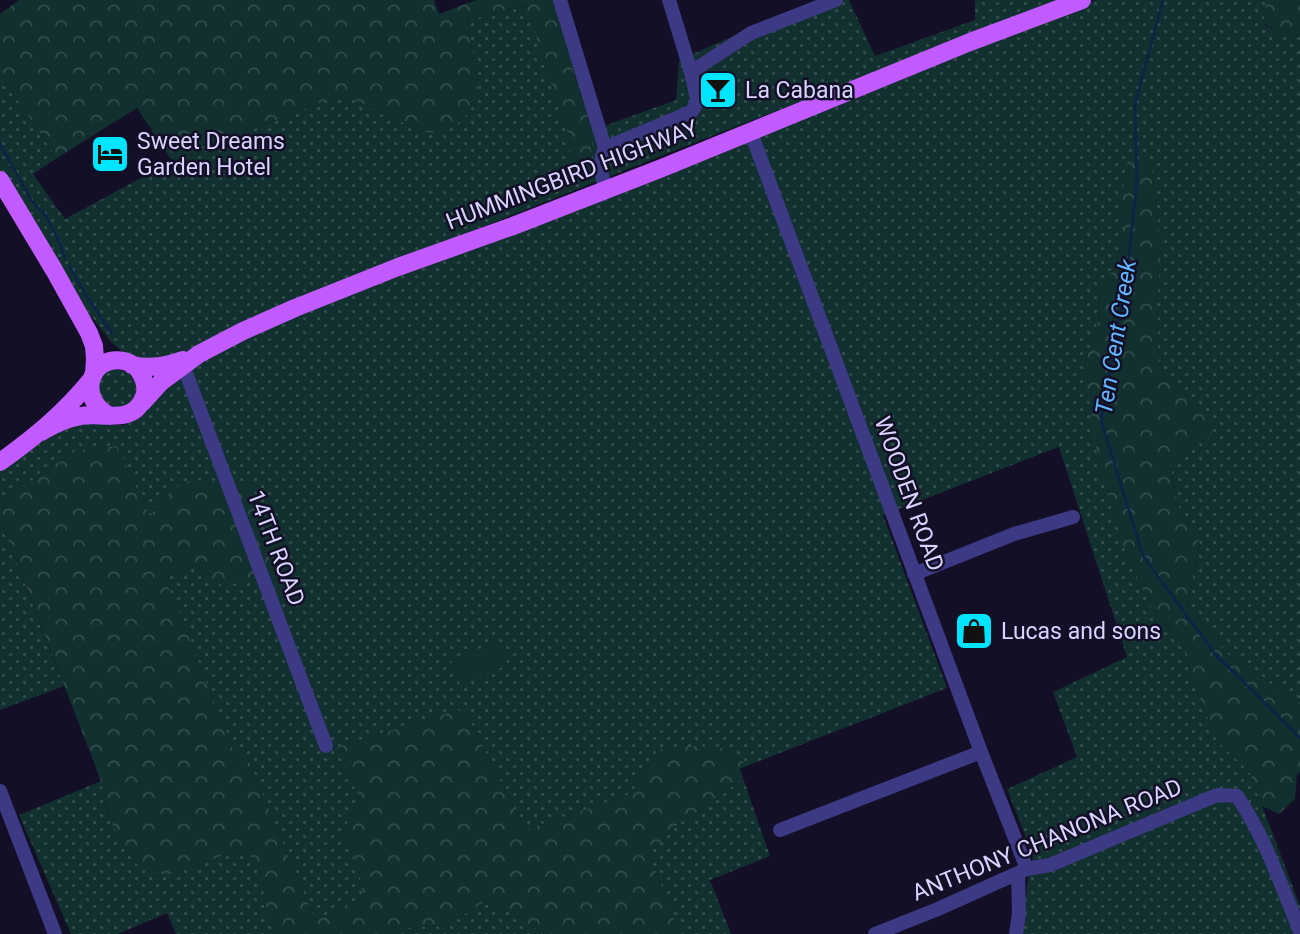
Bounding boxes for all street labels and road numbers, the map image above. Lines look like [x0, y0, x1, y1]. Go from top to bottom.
street label: HUMMINGBIRD HIGHWAY [442, 114, 702, 236]
street label: WOODEN ROAD [869, 413, 949, 575]
street label: 14TH ROAD [242, 486, 310, 610]
street label: ANTHONY CHANONA ROAD [908, 773, 1186, 907]

